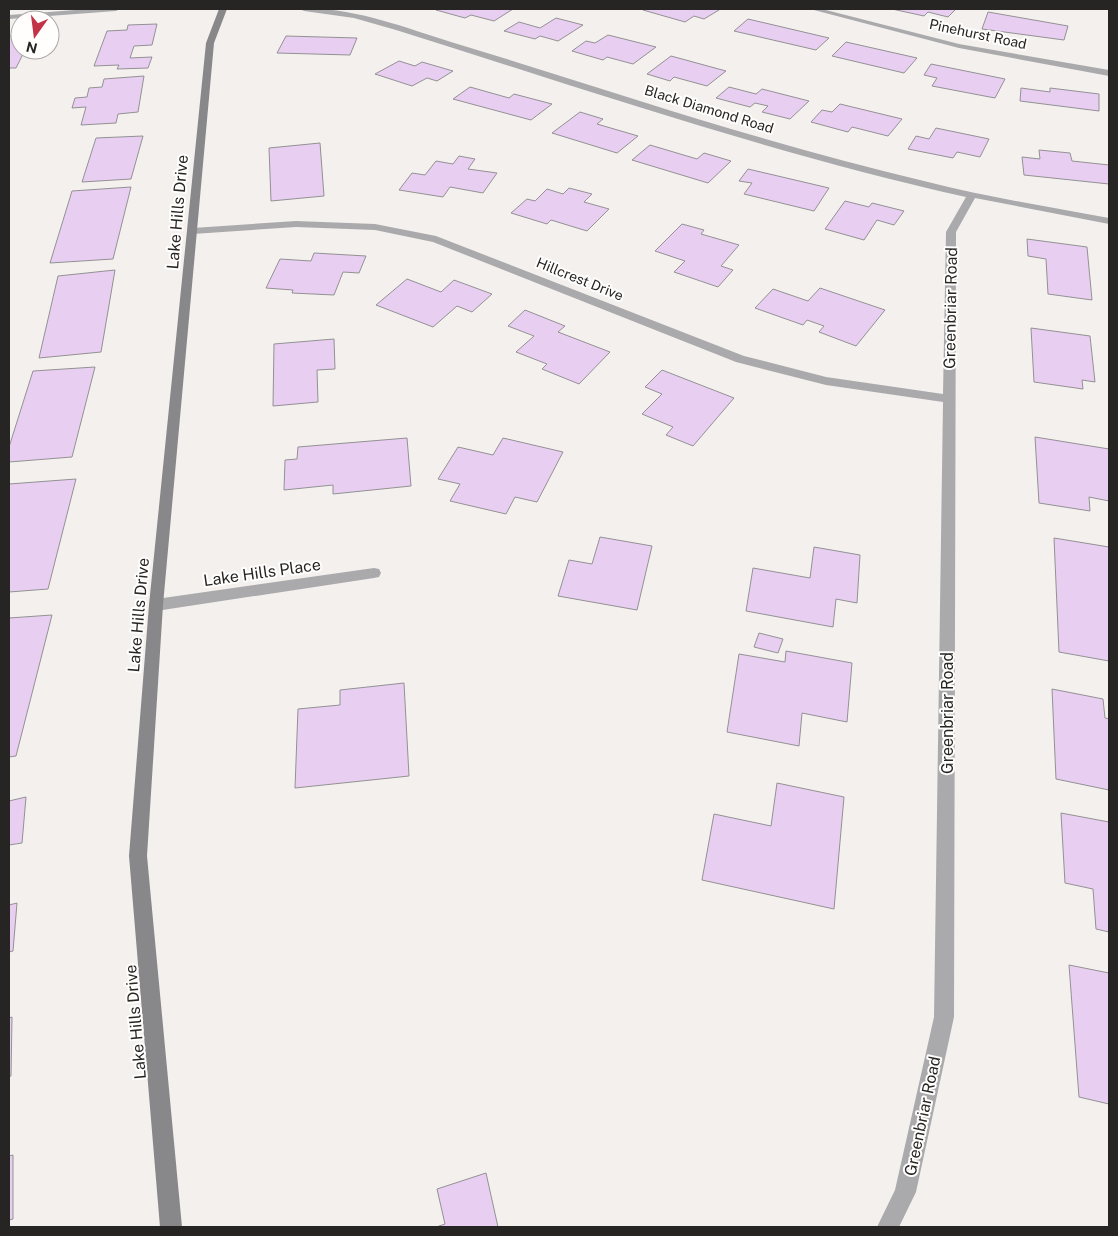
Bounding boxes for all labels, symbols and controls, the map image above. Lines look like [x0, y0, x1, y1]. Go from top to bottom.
north arrow [10, 10, 60, 60]
street label: Pinehurst Road [928, 16, 1028, 52]
text: N [25, 39, 39, 57]
street label: Black Diamond Road [643, 82, 775, 136]
street label: Lake Hills Drive [163, 154, 192, 270]
street label: Greenbriar Road [940, 247, 961, 369]
street label: Hillcrest Drive [534, 254, 626, 304]
street label: Lake Hills Place [202, 555, 322, 590]
street label: Lake Hills Drive [124, 557, 153, 673]
street label: Greenbriar Road [938, 652, 957, 774]
street label: Lake Hills Drive [121, 964, 150, 1080]
street label: Greenbriar Road [901, 1055, 944, 1178]

